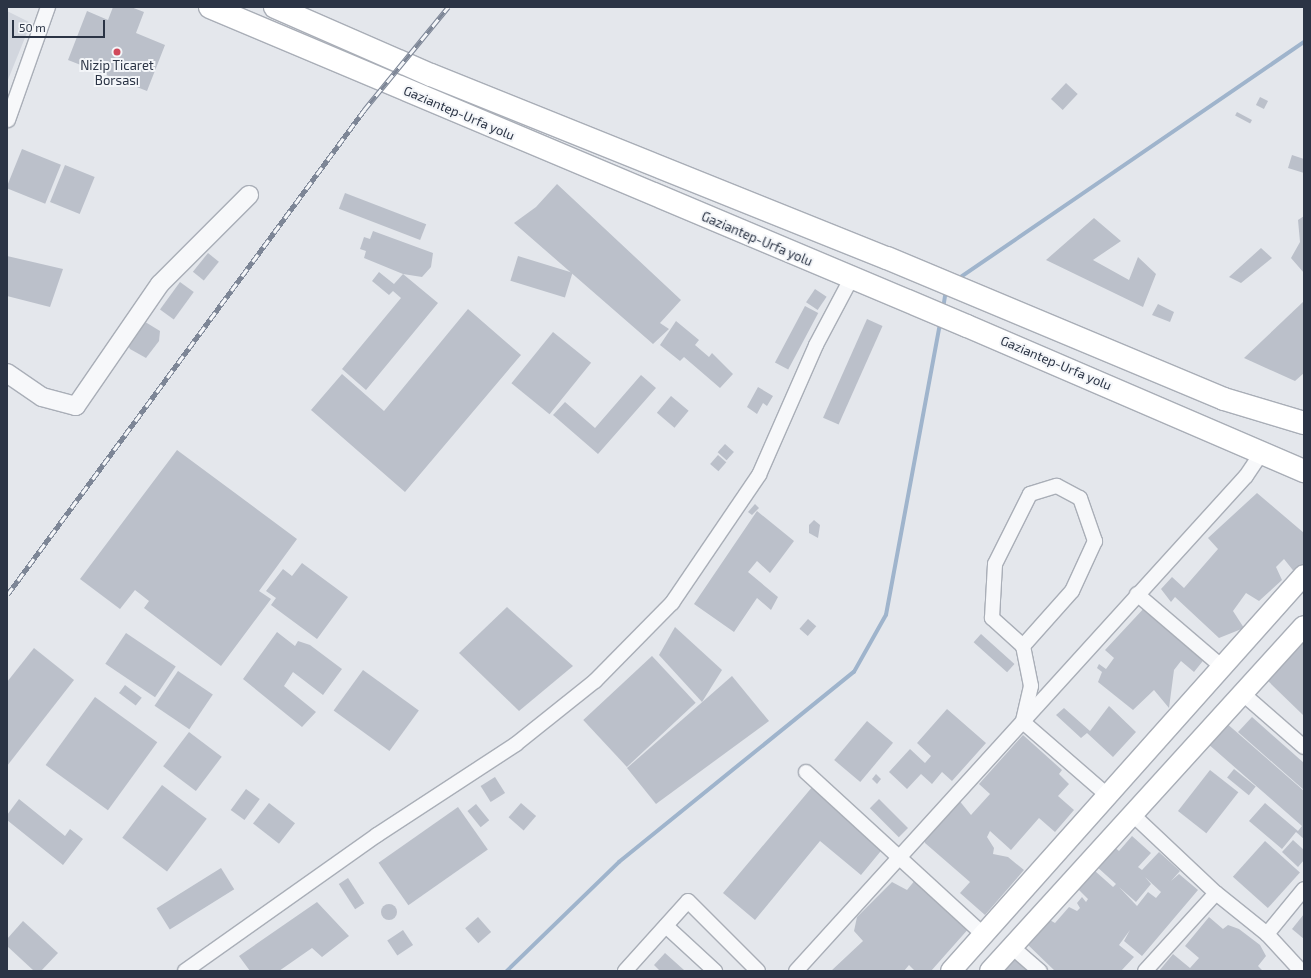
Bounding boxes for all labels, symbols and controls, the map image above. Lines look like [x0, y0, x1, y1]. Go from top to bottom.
scale bar [14, 12, 107, 38]
text: 50 m [19, 20, 46, 34]
marker: Nizip Ticaret Borsası [112, 47, 122, 57]
place label: Nizip Ticaret Borsası [80, 58, 154, 89]
street label: Gaziantep-Urfa yolu [401, 82, 517, 144]
street label: Gaziantep-Urfa yolu [699, 208, 815, 270]
street label: Gaziantep-Urfa yolu [998, 332, 1114, 394]

